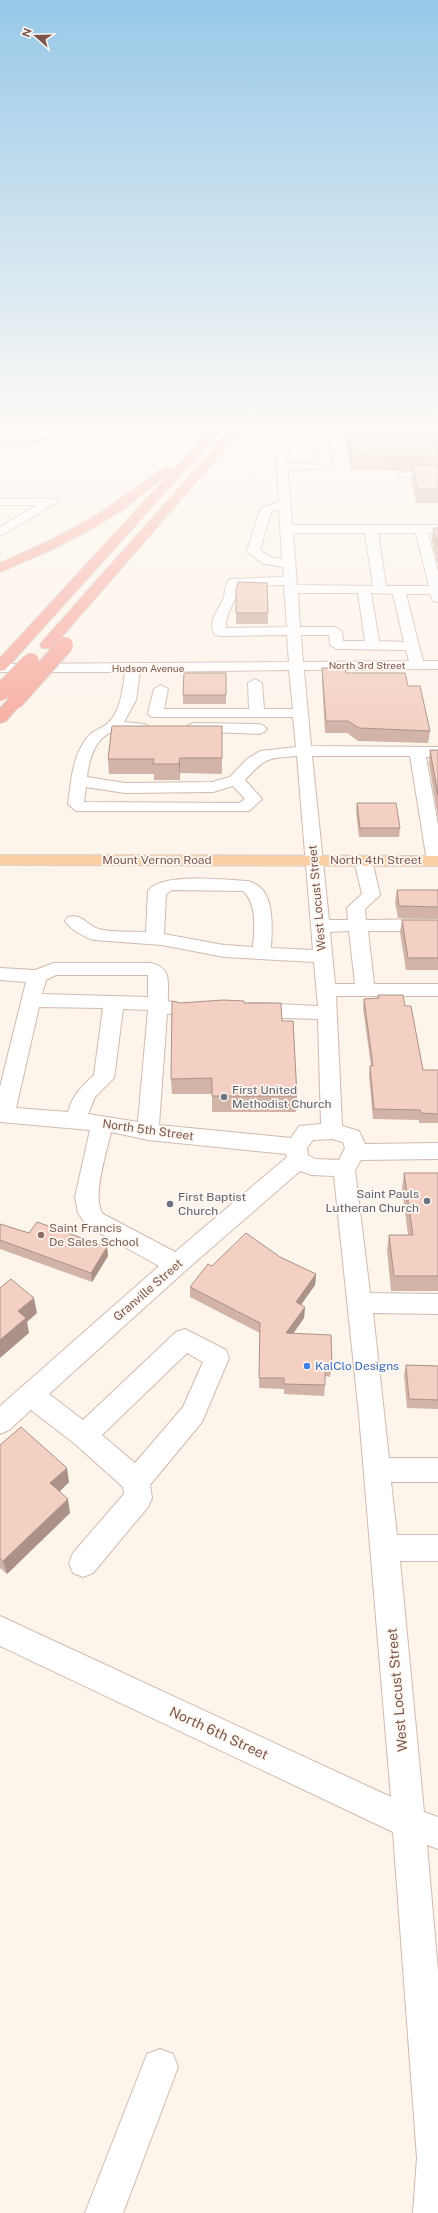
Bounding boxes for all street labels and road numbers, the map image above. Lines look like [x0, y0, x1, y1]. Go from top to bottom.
street label: North 3rd Street [329, 659, 405, 671]
street label: Hudson Avenue [112, 662, 185, 674]
street label: West Locust Street [305, 844, 329, 952]
street label: Mount Vernon Road [102, 853, 212, 867]
street label: North 4th Street [330, 853, 422, 867]
street label: North 5th Street [101, 1117, 195, 1143]
street label: Granville Street [110, 1256, 186, 1324]
street label: West Locust Street [384, 1627, 410, 1753]
street label: North 6th Street [167, 1703, 271, 1763]

